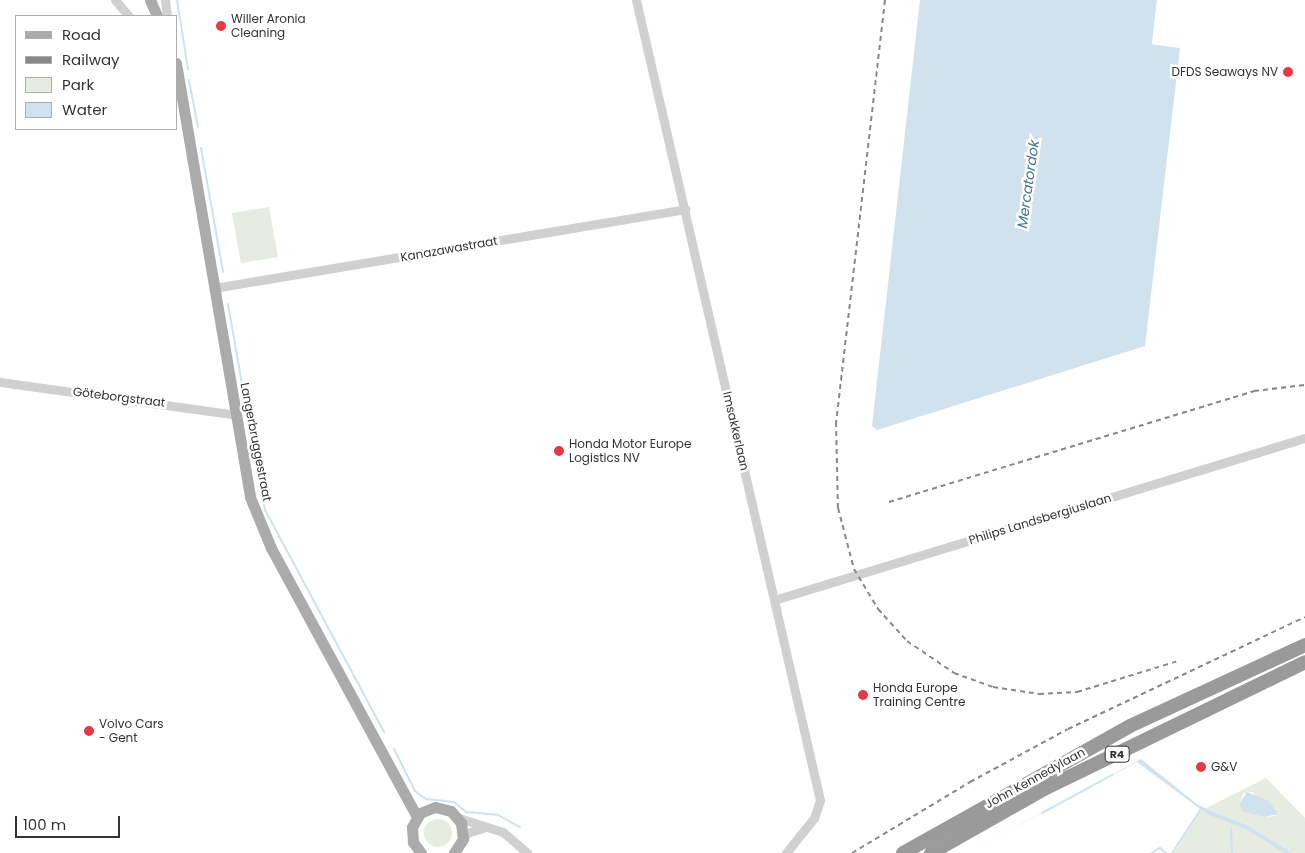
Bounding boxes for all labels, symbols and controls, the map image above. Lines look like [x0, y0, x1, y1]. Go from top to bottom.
place label: Willer Aronia Cleaning [231, 12, 306, 40]
legend [15, 15, 178, 130]
marker: Willer Aronia Cleaning [215, 20, 227, 32]
text: Road [62, 24, 101, 45]
text: Railway [62, 49, 120, 70]
place label: DFDS Seaways NV [1171, 65, 1278, 79]
marker: DFDS Seaways NV [1282, 66, 1294, 78]
text: Park [62, 74, 94, 95]
text: Water [62, 99, 107, 120]
water label: Mercatordok [1014, 139, 1042, 229]
street label: Kanazawastraat [399, 233, 499, 265]
street label: Langerbruggestraat [237, 381, 275, 503]
street label: Göteborgstraat [72, 384, 166, 410]
street label: Imsakkerlaan [720, 390, 752, 472]
place label: Honda Motor Europe Logistics NV [569, 437, 691, 465]
marker: Honda Motor Europe Logistics NV [553, 445, 565, 457]
street label: Philips Landsbergiuslaan [967, 490, 1113, 548]
place label: Honda Europe Training Centre [873, 681, 965, 709]
marker: Honda Europe Training Centre [857, 689, 869, 701]
place label: Volvo Cars - Gent [99, 717, 163, 745]
marker: Volvo Cars - Gent [83, 725, 95, 737]
street label: John Kennedylaan [983, 745, 1087, 811]
road number: R4 [1104, 746, 1130, 762]
place label: G&V [1211, 760, 1237, 774]
marker: G&V [1195, 761, 1207, 773]
scale bar [18, 806, 122, 838]
text: 100 m [23, 814, 66, 835]

